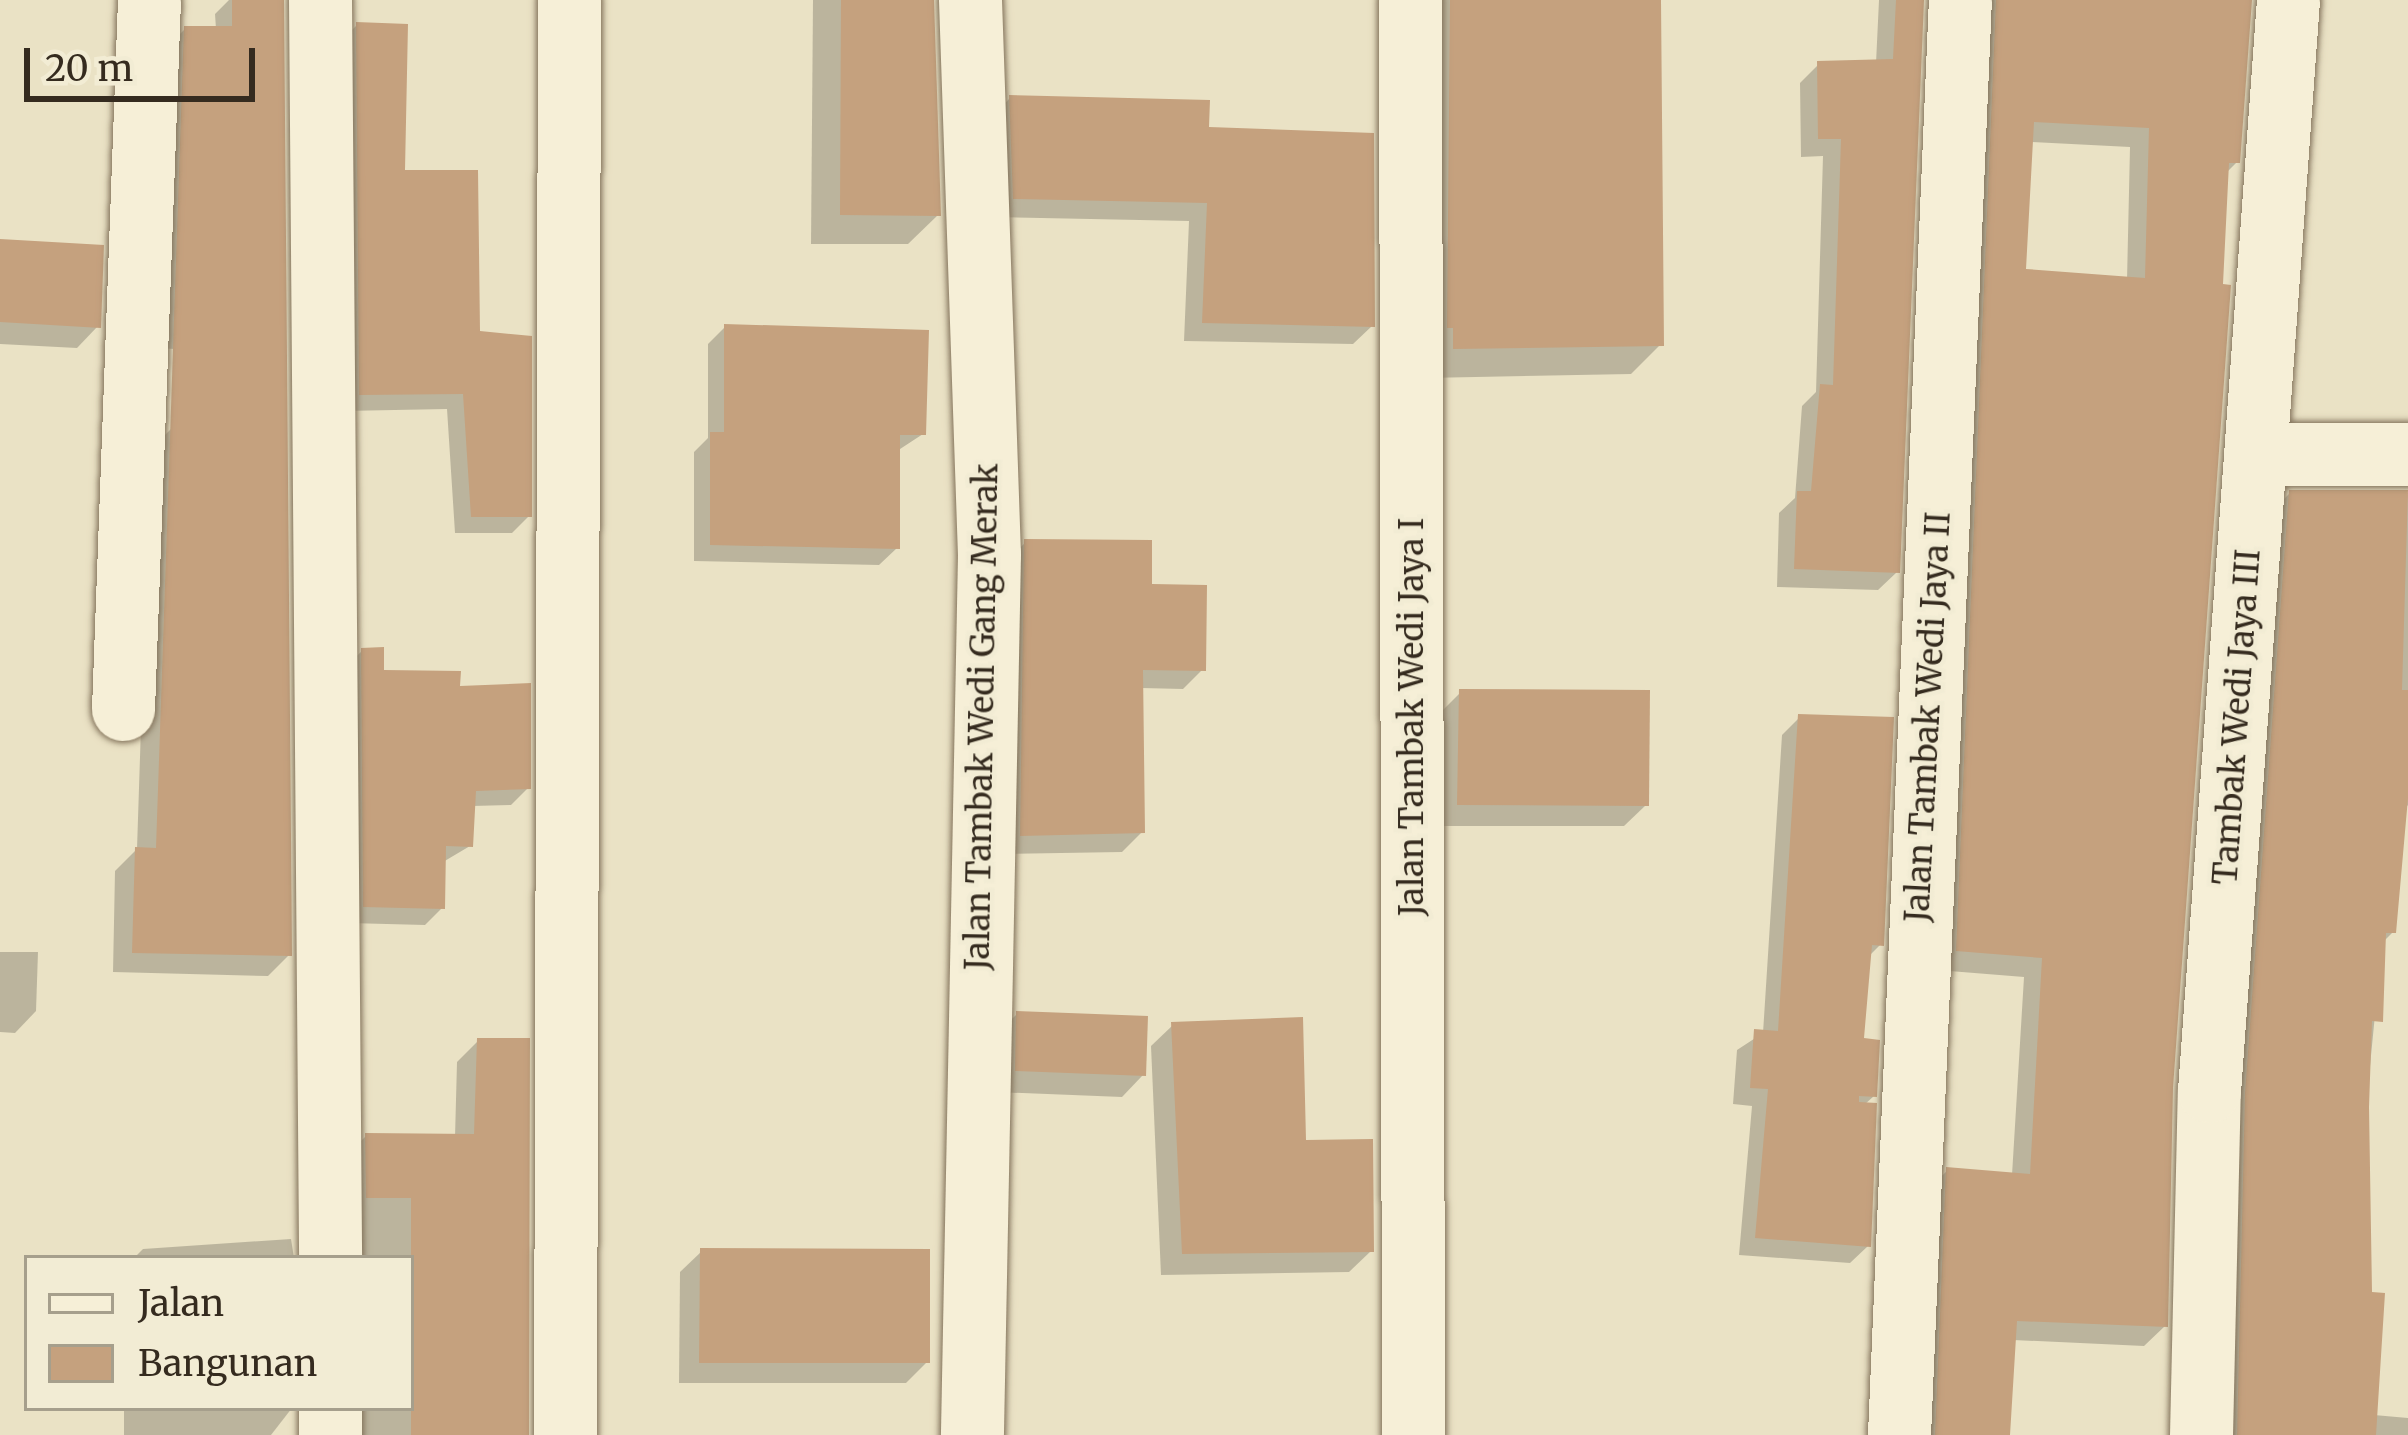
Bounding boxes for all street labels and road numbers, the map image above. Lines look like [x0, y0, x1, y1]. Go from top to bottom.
street label: Jalan Tambak Wedi Gang Merak [958, 463, 1006, 971]
street label: Jalan Tambak Wedi Jaya II [1897, 511, 1959, 923]
street label: Jalan Tambak Wedi Jaya I [1392, 518, 1432, 916]
street label: Tambak Wedi Jaya III [2206, 548, 2268, 886]

